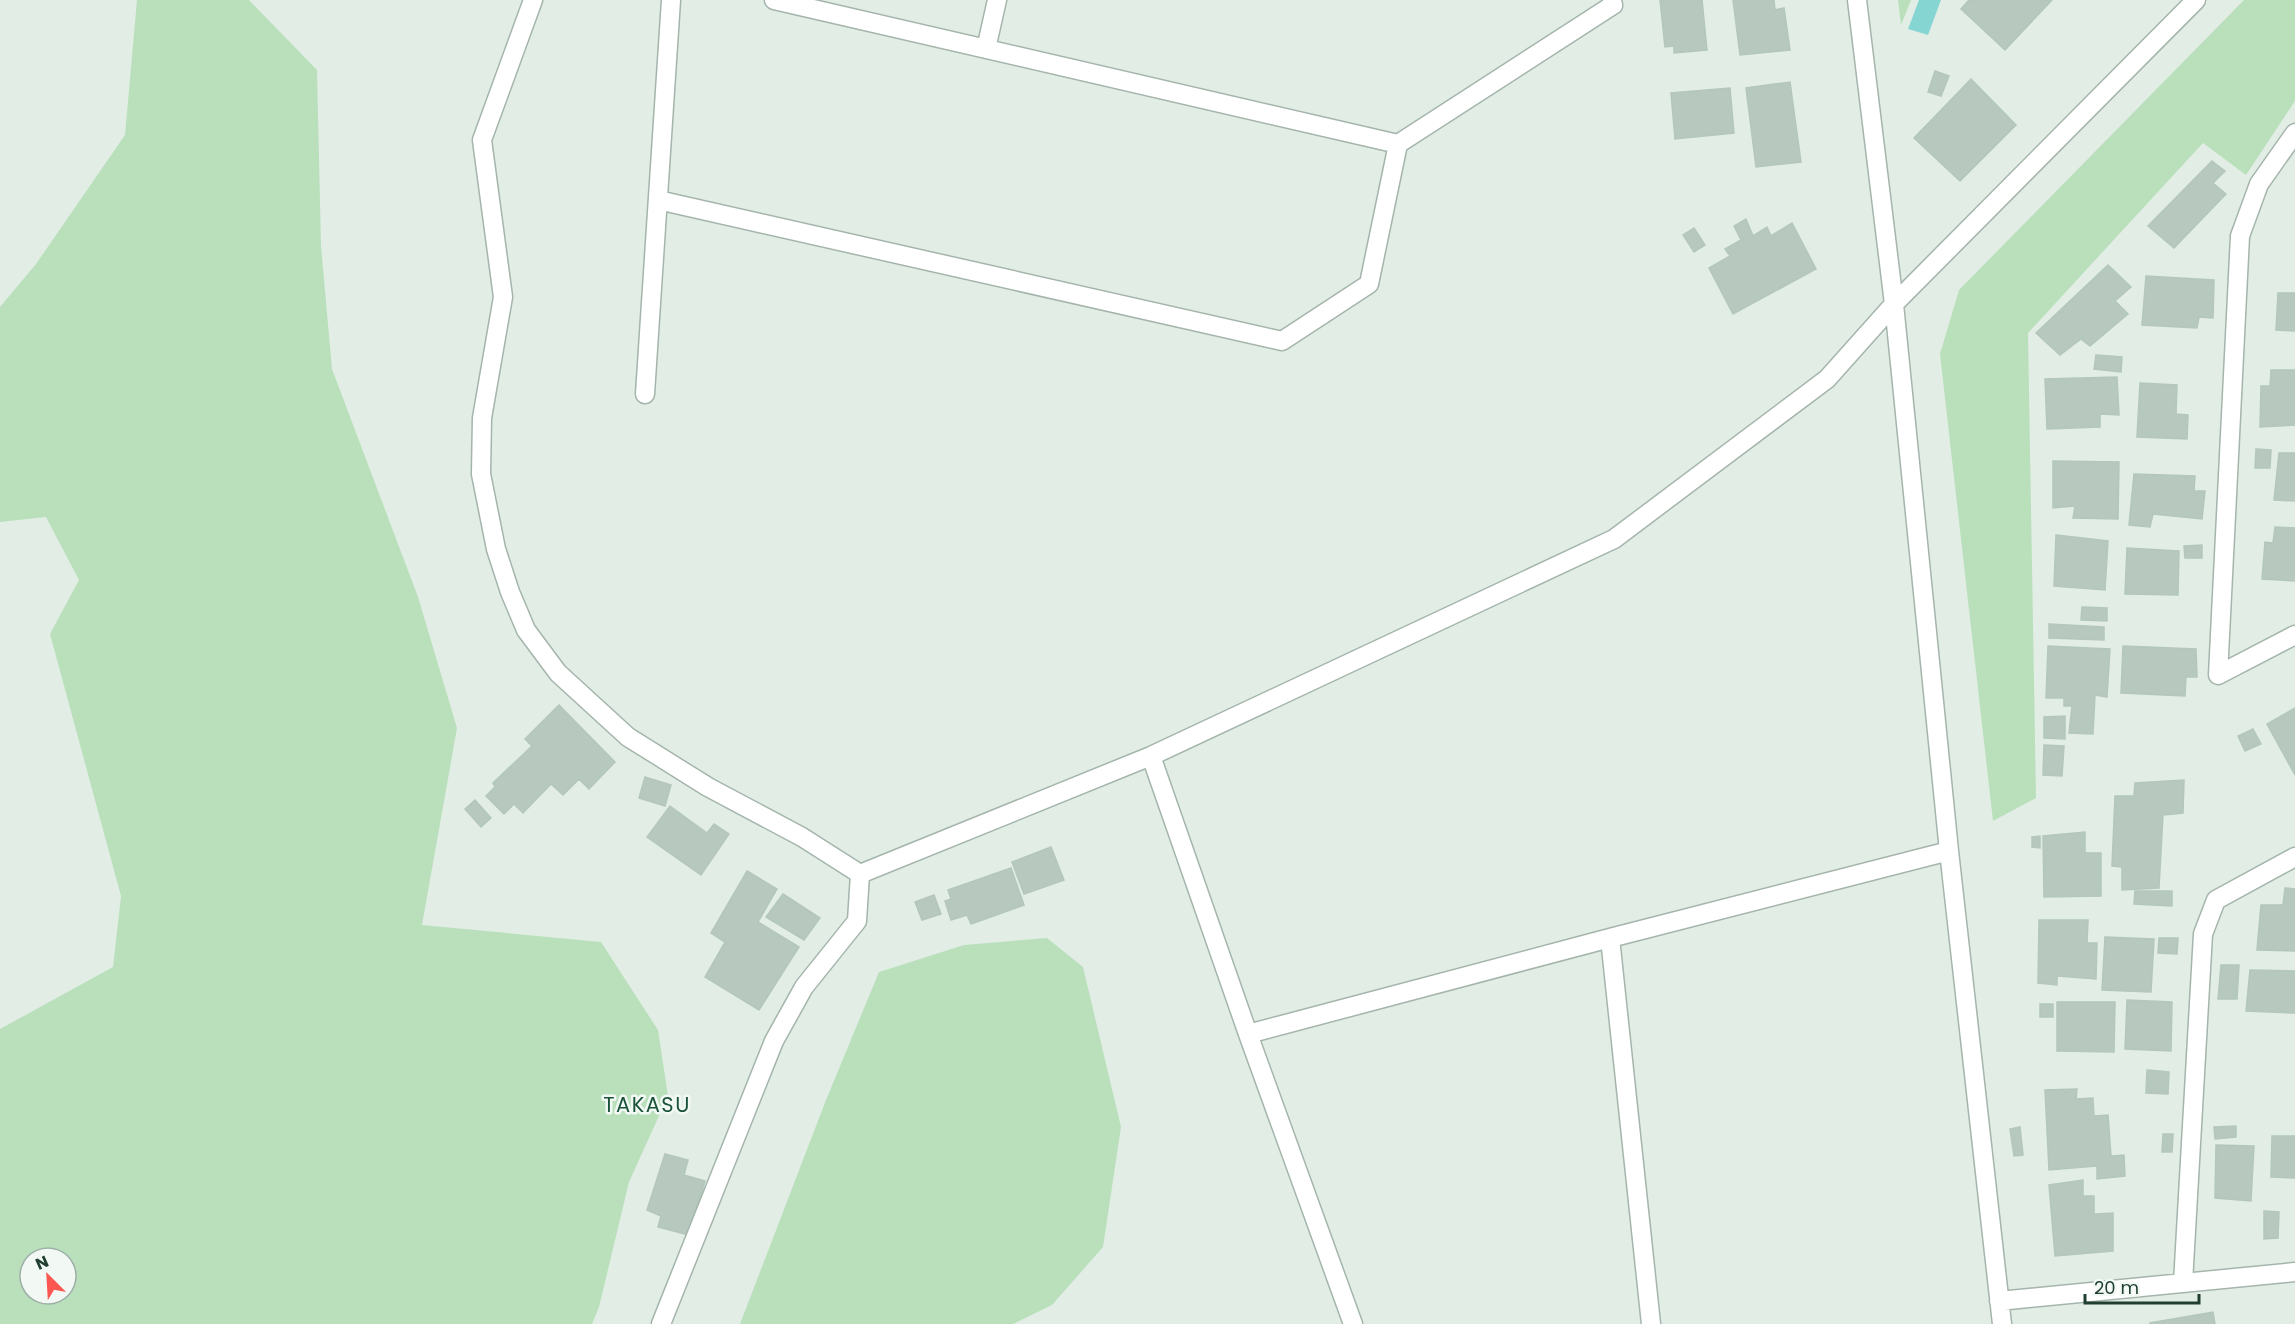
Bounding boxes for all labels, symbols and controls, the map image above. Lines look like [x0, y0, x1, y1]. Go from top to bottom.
district label: TAKASU [603, 1090, 691, 1119]
north arrow [18, 1246, 78, 1306]
text: N [32, 1250, 52, 1276]
scale bar [2085, 1267, 2199, 1305]
text: 20 m [2094, 1275, 2139, 1300]

